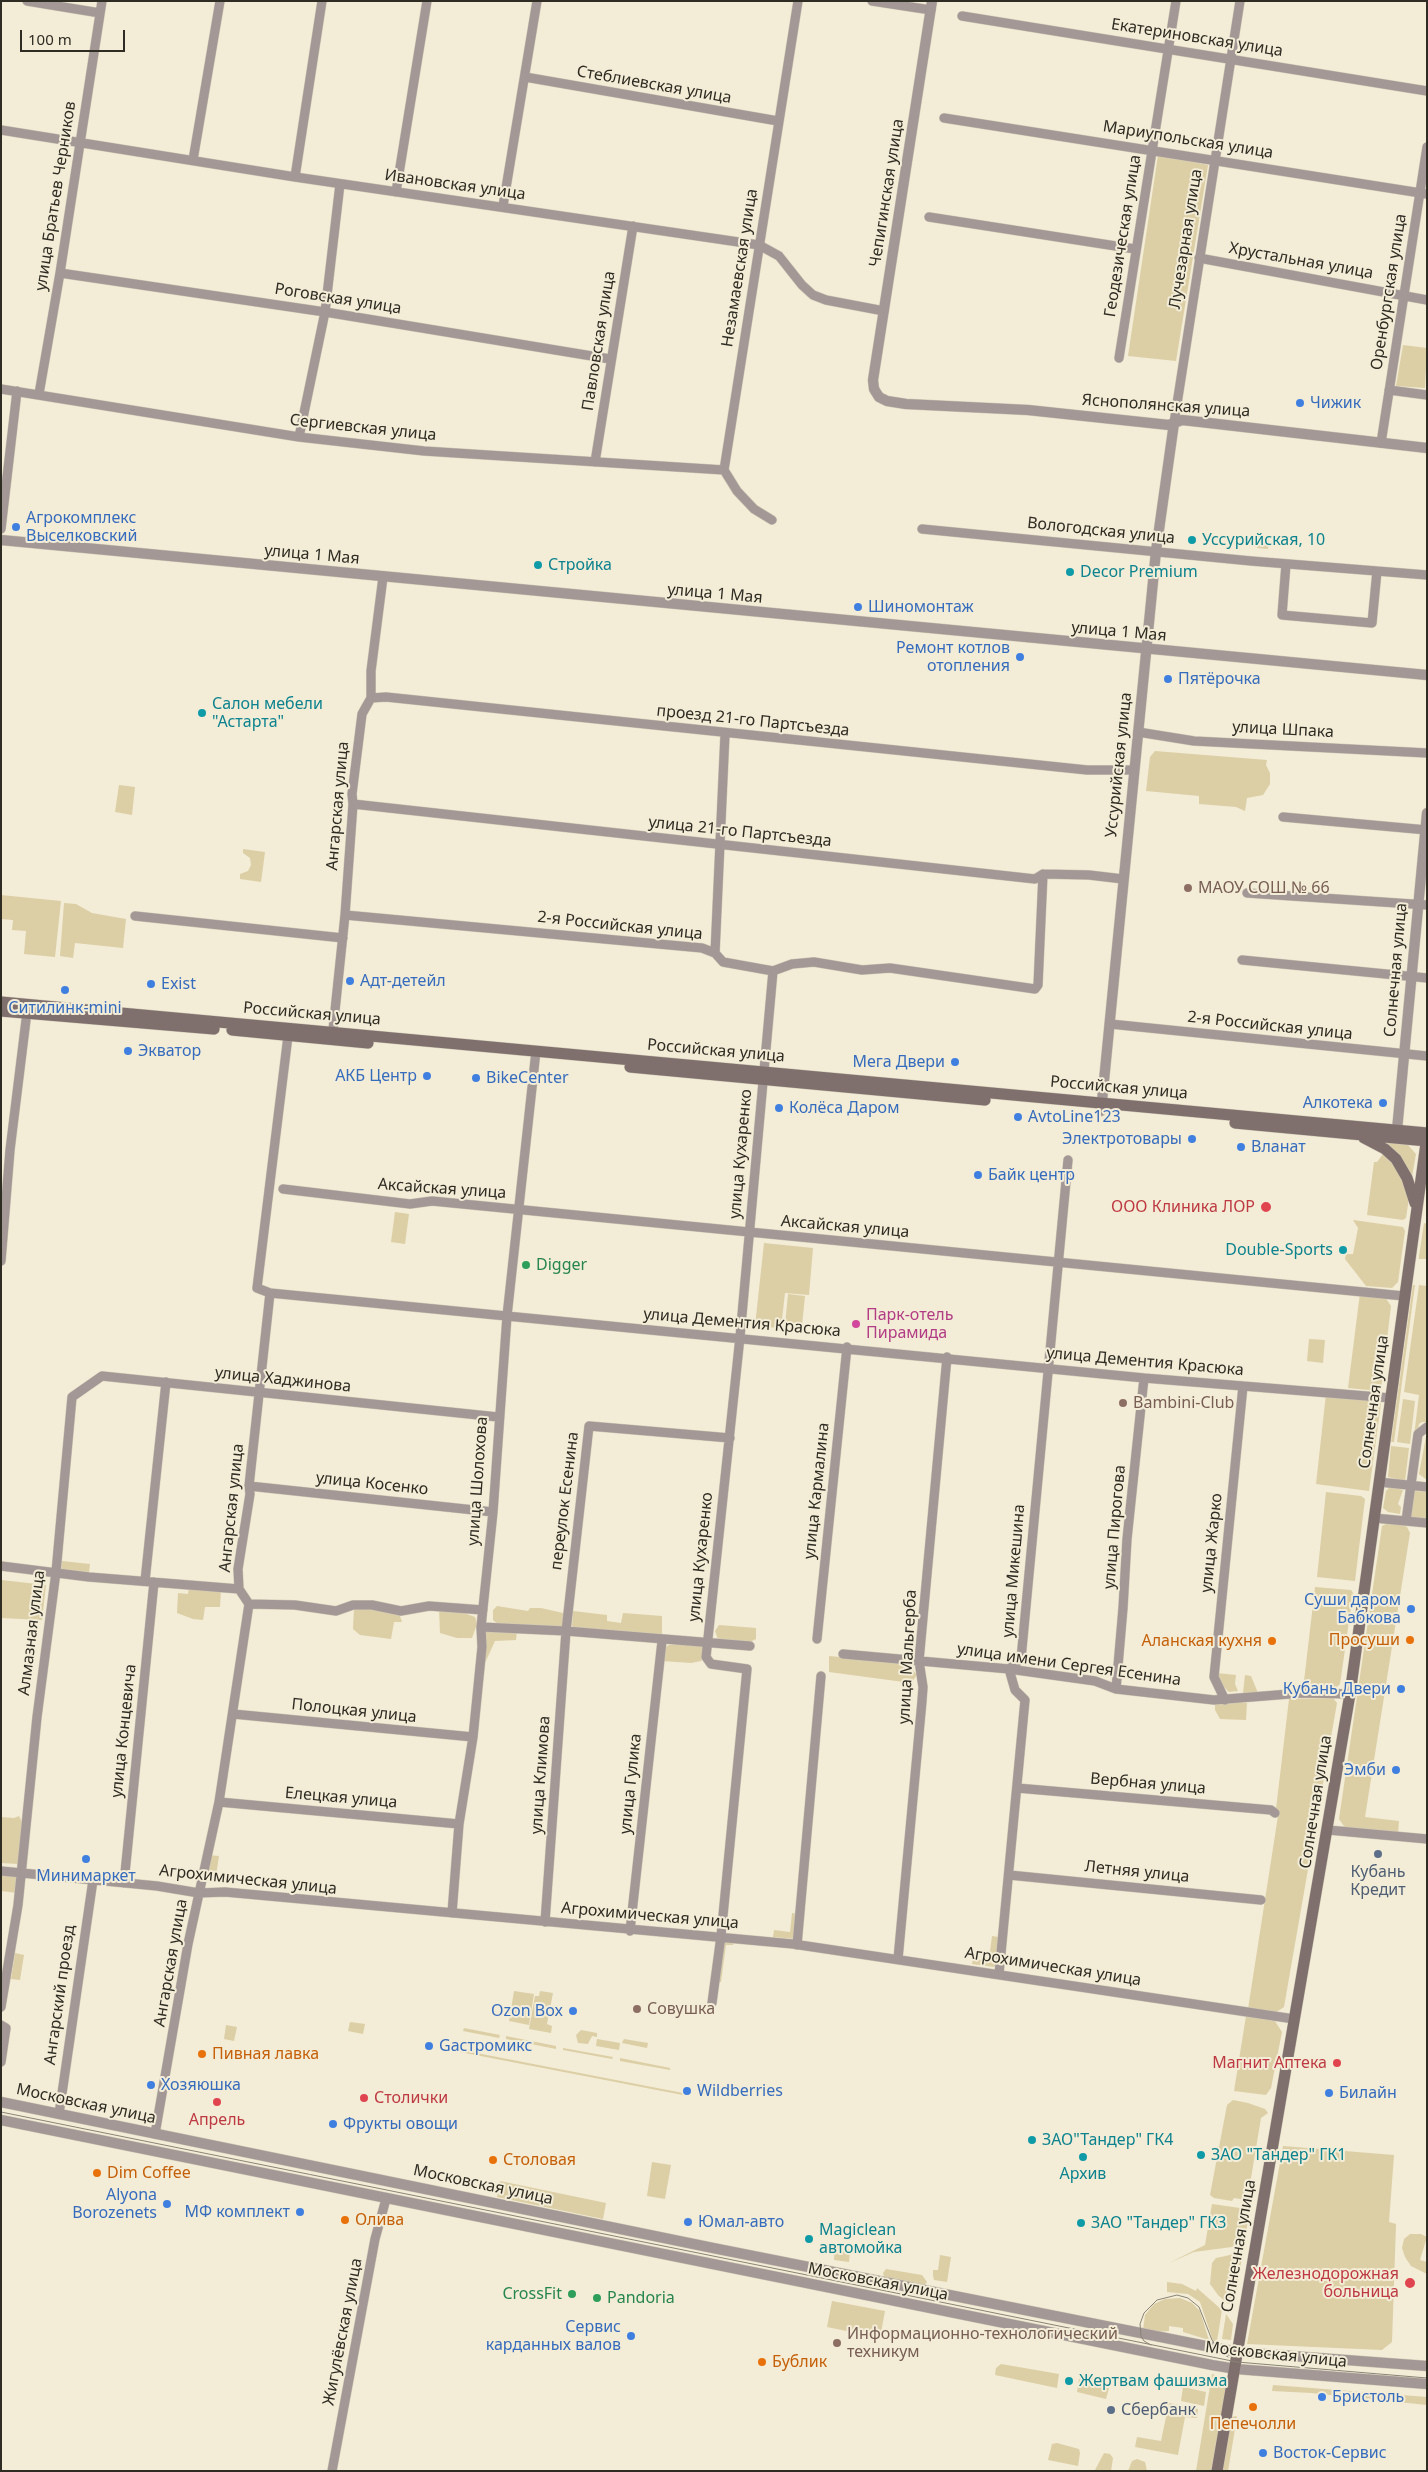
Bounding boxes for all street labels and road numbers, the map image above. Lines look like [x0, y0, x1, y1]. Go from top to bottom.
street label: Екатериновская улица [1110, 15, 1284, 61]
street label: Стеблиевская улица [575, 62, 733, 108]
street label: улица Братьев Черников [32, 100, 80, 292]
street label: Мариупольская улица [1101, 117, 1275, 163]
street label: Чепигинская улица [866, 118, 908, 268]
street label: Геодезическая улица [1101, 154, 1145, 318]
street label: Ивановская улица [383, 166, 527, 204]
street label: Лучезарная улица [1165, 168, 1207, 310]
street label: Незамаевская улица [718, 187, 762, 349]
street label: Оренбургская улица [1367, 212, 1411, 372]
street label: Хрустальная улица [1227, 239, 1375, 283]
street label: Павловская улица [578, 270, 620, 412]
street label: Роговская улица [273, 279, 403, 319]
street label: Яснополянская улица [1081, 391, 1251, 421]
street label: Сергиевская улица [289, 411, 437, 445]
street label: Вологодская улица [1026, 514, 1176, 548]
street label: улица 1 Мая [264, 541, 360, 569]
street label: улица 1 Мая [667, 580, 763, 608]
street label: улица 1 Мая [1071, 618, 1167, 646]
street label: Уссурийская улица [1102, 691, 1136, 839]
street label: проезд 21-го Партсъезда [656, 701, 850, 741]
street label: улица Шпака [1232, 718, 1334, 742]
street label: Ангарская улица [323, 741, 353, 871]
street label: улица 21-го Партсъезда [647, 813, 833, 851]
street label: Солнечная улица [1381, 902, 1411, 1038]
street label: 2-я Российская улица [536, 908, 704, 944]
street label: Российская улица [242, 998, 382, 1030]
street label: 2-я Российская улица [1186, 1008, 1354, 1044]
street label: Российская улица [646, 1035, 786, 1067]
street label: Российская улица [1049, 1072, 1189, 1104]
street label: улица Кухаренко [726, 1088, 756, 1220]
street label: Аксайская улица [377, 1175, 507, 1203]
street label: Аксайская улица [780, 1212, 910, 1242]
street label: улица Дементия Красюка [643, 1305, 841, 1341]
street label: Солнечная улица [1355, 1334, 1393, 1470]
street label: улица Дементия Красюка [1046, 1344, 1244, 1380]
street label: улица Хаджинова [214, 1363, 352, 1397]
street label: улица Шолохова [464, 1416, 492, 1546]
street label: улица Кармалина [800, 1422, 834, 1560]
street label: переулок Есенина [547, 1431, 583, 1571]
street label: Ангарская улица [216, 1443, 248, 1573]
street label: улица Пирогова [1100, 1464, 1130, 1590]
street label: улица Косенко [315, 1469, 429, 1499]
street label: улица Кухаренко [685, 1491, 717, 1623]
street label: улица Жарко [1197, 1492, 1227, 1594]
street label: улица Микешина [999, 1503, 1029, 1639]
street label: Алмазная улица [15, 1569, 49, 1697]
street label: улица Мальгерба [895, 1589, 921, 1725]
street label: улица имени Сергея Есенина [956, 1640, 1182, 1690]
street label: улица Концевича [107, 1663, 141, 1799]
street label: Полоцкая улица [290, 1695, 418, 1727]
street label: улица Климова [527, 1715, 555, 1835]
street label: улица Гулика [616, 1733, 646, 1835]
street label: Солнечная улица [1296, 1734, 1336, 1870]
street label: Вербная улица [1089, 1769, 1207, 1799]
street label: Елецкая улица [284, 1784, 398, 1812]
street label: Летняя улица [1084, 1857, 1190, 1887]
street label: Агрохимическая улица [158, 1861, 338, 1899]
street label: Ангарская улица [150, 1898, 192, 2028]
street label: Агрохимическая улица [560, 1899, 740, 1933]
street label: Ангарский проезд [41, 1924, 79, 2066]
street label: Агрохимическая улица [963, 1944, 1143, 1990]
street label: Московская улица [14, 2080, 158, 2128]
street label: Московская улица [411, 2161, 555, 2209]
street label: Солнечная улица [1218, 2178, 1260, 2314]
street label: Жигулёвская улица [319, 2257, 367, 2407]
street label: Московская улица [806, 2259, 950, 2305]
street label: Московская улица [1204, 2338, 1348, 2372]

